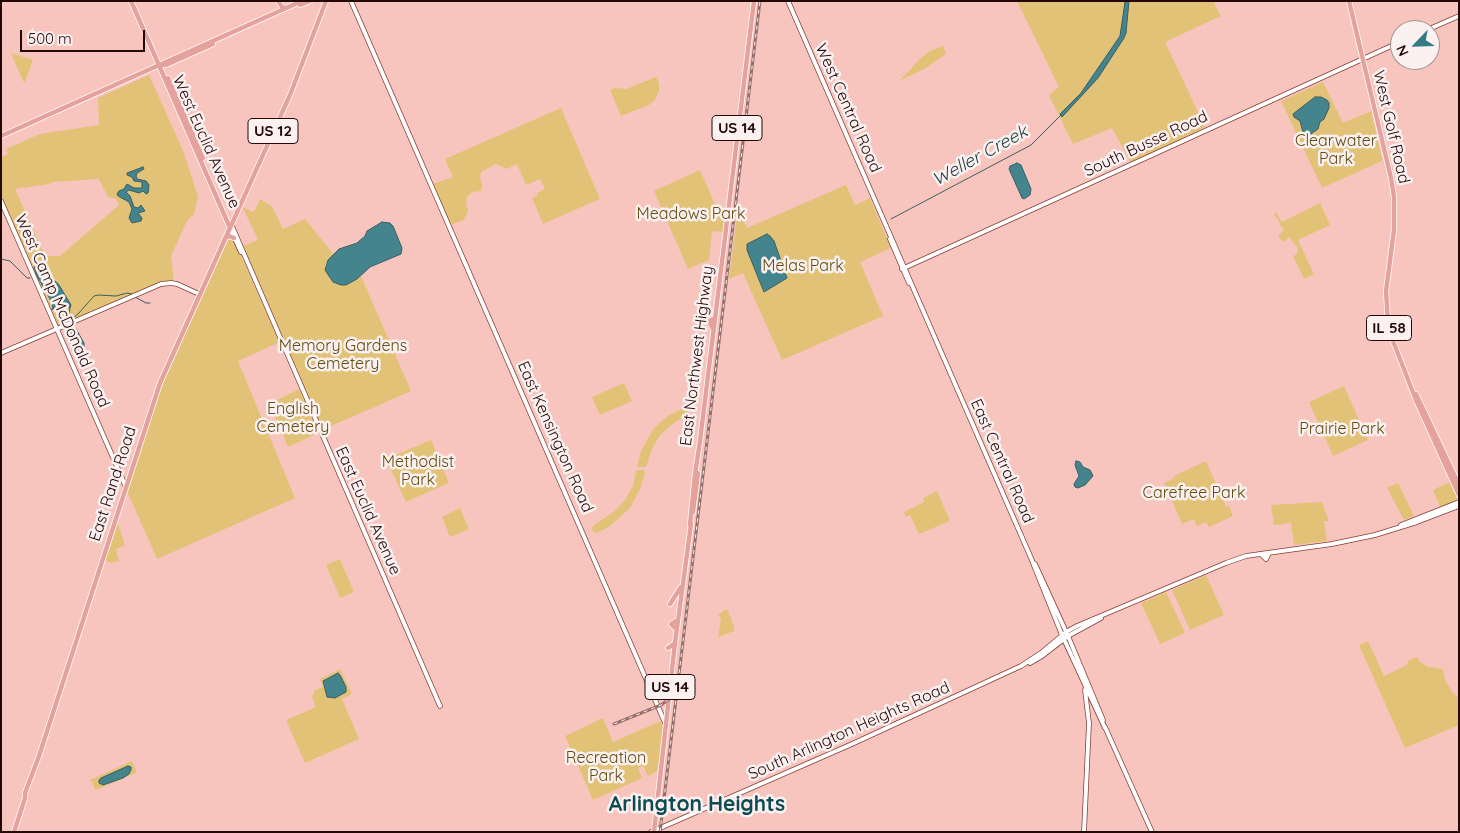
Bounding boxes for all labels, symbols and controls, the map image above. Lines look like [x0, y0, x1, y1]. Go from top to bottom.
scale bar [22, 20, 148, 52]
north arrow [1390, 20, 1440, 70]
text: 500 m [28, 29, 72, 48]
street label: West Central Road [811, 41, 885, 175]
text: N [1392, 42, 1413, 59]
street label: West Golf Road [1369, 68, 1413, 186]
street label: West Euclid Avenue [168, 72, 244, 212]
street label: South Busse Road [1081, 107, 1211, 181]
road number: US 14 [712, 116, 762, 140]
road number: US 12 [248, 118, 298, 144]
water label: Weller Creek [929, 121, 1031, 191]
park label: Clearwater Park [1295, 131, 1377, 169]
park label: Meadows Park [636, 204, 746, 224]
street label: West Camp McDonald Road [11, 211, 113, 411]
park label: Melas Park [762, 256, 844, 276]
street label: East Northwest Highway [676, 265, 718, 447]
road number: IL 58 [1366, 316, 1412, 340]
park label: Memory Gardens Cemetery [279, 336, 407, 374]
street label: East Kensington Road [513, 358, 597, 516]
street label: East Central Road [966, 396, 1038, 526]
park label: English Cemetery [257, 399, 329, 437]
park label: Prairie Park [1299, 419, 1385, 439]
street label: East Rand Road [85, 424, 141, 544]
street label: East Euclid Avenue [331, 444, 405, 578]
park label: Methodist Park [382, 452, 454, 490]
park label: Carefree Park [1143, 483, 1245, 503]
road number: US 14 [645, 674, 695, 700]
street label: South Arlington Heights Road [745, 678, 953, 784]
park label: Recreation Park [566, 748, 646, 786]
district label: Arlington Heights [609, 792, 785, 818]

